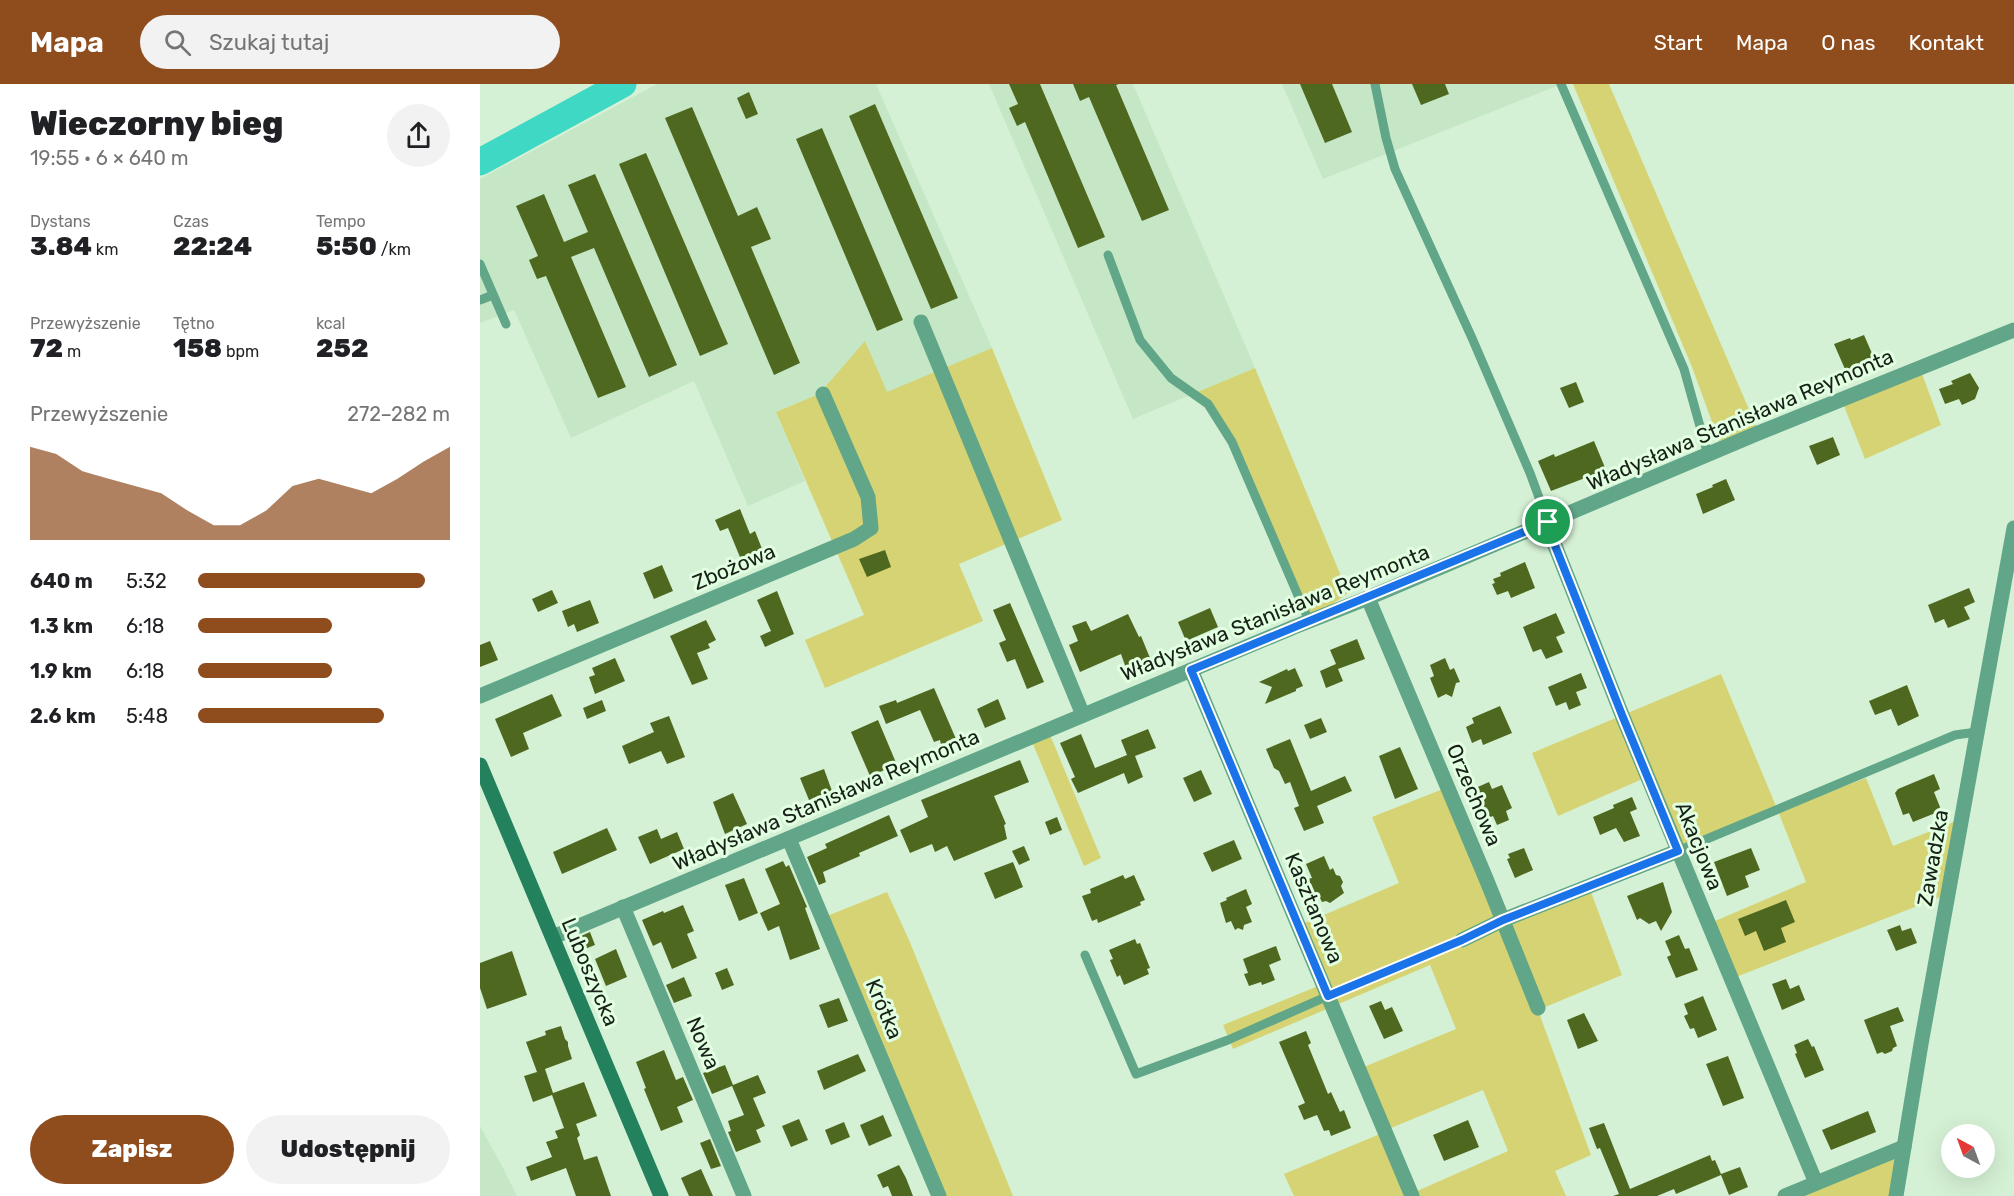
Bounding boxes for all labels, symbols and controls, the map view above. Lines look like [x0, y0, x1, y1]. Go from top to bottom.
search box [140, 15, 560, 69]
text: Mapa [30, 26, 104, 59]
icon: search [161, 26, 194, 59]
text: Szukaj tutaj [209, 29, 329, 56]
text: Start [1654, 30, 1703, 55]
text: Mapa [1736, 30, 1788, 55]
text: O nas [1821, 30, 1876, 55]
text: Kontakt [1909, 30, 1984, 55]
text: Wieczorny bieg [30, 104, 283, 143]
button: share [387, 104, 450, 167]
text: 19:55 · 6 × 640 m [30, 146, 189, 170]
text: Dystans [30, 212, 91, 231]
text: Czas [173, 212, 209, 231]
text: Tempo [316, 212, 366, 231]
text: 3.84 [30, 231, 92, 262]
text: 22:24 [173, 231, 252, 262]
text: 5:50 [316, 231, 377, 262]
text: km [92, 240, 118, 259]
text: /km [377, 240, 411, 259]
text: Przewyższenie [30, 314, 141, 333]
text: Tętno [173, 314, 215, 333]
text: kcal [316, 314, 345, 333]
text: 72 [30, 333, 63, 364]
text: 158 [173, 333, 222, 364]
text: 252 [316, 333, 369, 364]
text: m [63, 342, 81, 361]
text: bpm [222, 342, 259, 361]
street label: Władysława Stanisława Reymonta [1583, 343, 1897, 496]
text: Przewyższenie [30, 402, 168, 426]
text: 272–282 m [347, 402, 450, 426]
pin [1522, 496, 1573, 547]
icon: arrive [1531, 505, 1564, 538]
street label: Zbożowa [689, 538, 779, 595]
street label: Władysława Stanisława Reymonta [1117, 539, 1433, 686]
text: 640 m [30, 569, 93, 593]
text: 5:32 [126, 569, 167, 593]
text: 1.3 km [30, 614, 93, 638]
text: 6:18 [126, 614, 164, 638]
text: 1.9 km [30, 659, 92, 683]
text: 6:18 [126, 659, 164, 683]
text: 2.6 km [30, 704, 96, 728]
text: 5:48 [126, 704, 168, 728]
street label: Władysława Stanisława Reymonta [669, 723, 983, 876]
street label: Orzechowa [1442, 740, 1507, 850]
street label: Akacjowa [1670, 798, 1728, 894]
street label: Zawadzka [1912, 808, 1953, 908]
street label: Kasztanowa [1280, 849, 1349, 967]
street label: Luboszycka [556, 914, 624, 1030]
street label: Krótka [861, 975, 908, 1043]
street label: Nowa [681, 1013, 726, 1073]
button: Zapisz [30, 1115, 234, 1184]
button: Udostępnij [246, 1115, 450, 1184]
north arrow [1941, 1124, 1995, 1178]
map controls [1941, 1124, 1995, 1178]

